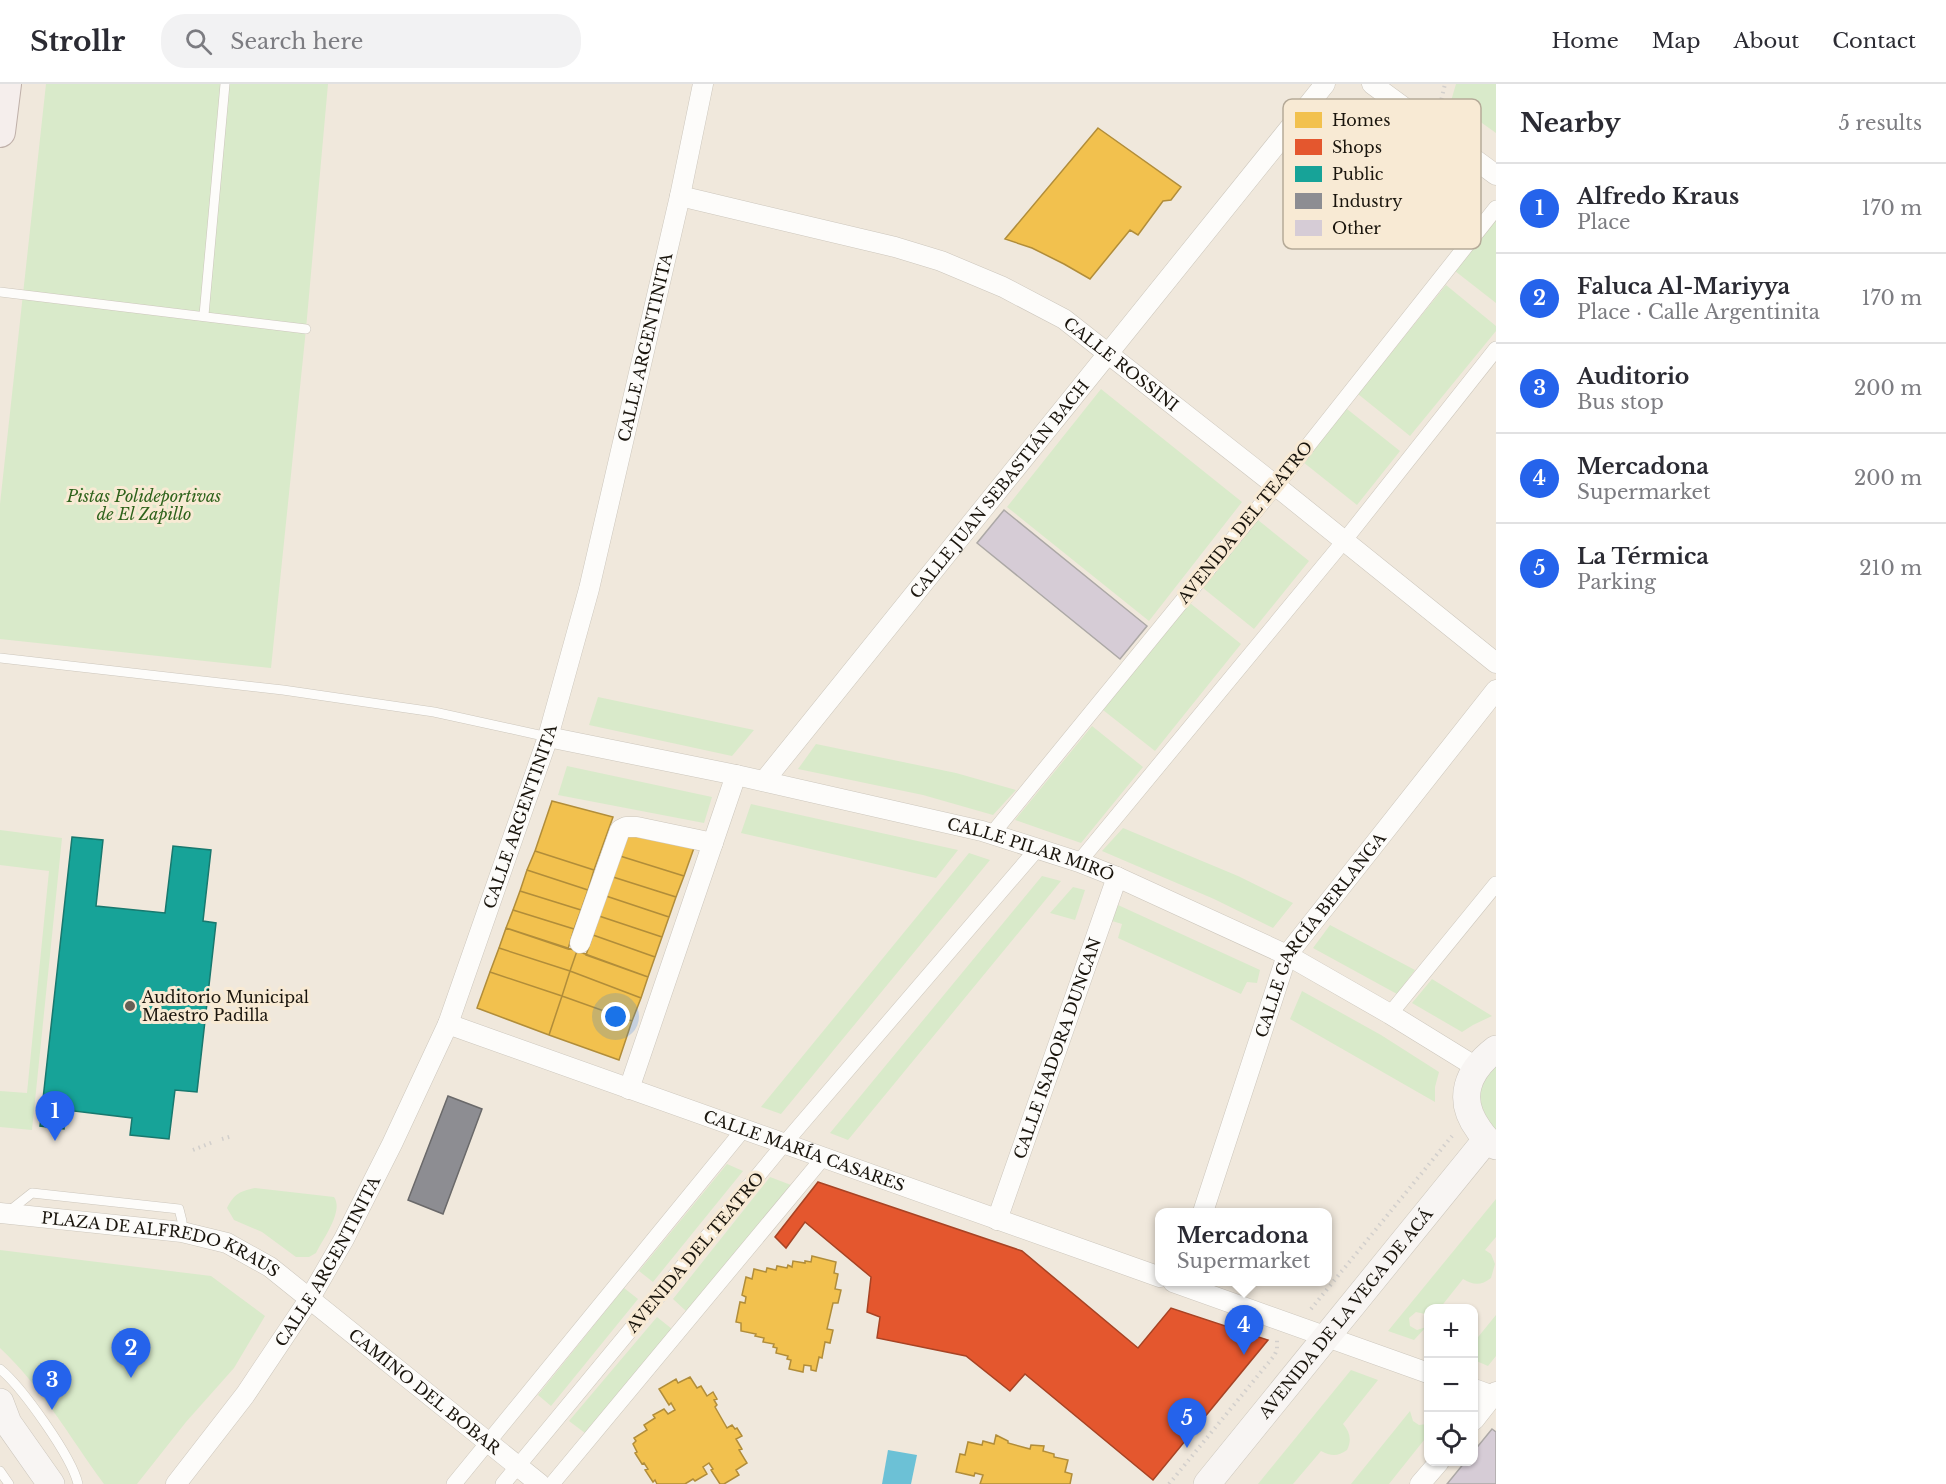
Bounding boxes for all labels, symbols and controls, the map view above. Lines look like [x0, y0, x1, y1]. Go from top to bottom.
search box [161, 14, 581, 68]
text: Strollr [30, 24, 125, 59]
icon: search [182, 25, 215, 58]
text: Search here [230, 28, 363, 55]
text: Home [1552, 28, 1619, 54]
text: Map [1652, 28, 1700, 54]
text: About [1733, 28, 1799, 54]
text: Contact [1832, 28, 1916, 54]
legend [1283, 99, 1481, 249]
text: Nearby [1520, 107, 1621, 139]
text: Homes [1332, 110, 1390, 130]
text: 5 results [1839, 111, 1922, 135]
text: Shops [1332, 137, 1382, 157]
text: Public [1332, 164, 1384, 184]
text: Alfredo Kraus [1577, 183, 1739, 210]
text: Industry [1332, 191, 1403, 211]
text: 1 [1535, 196, 1544, 220]
text: 170 m [1862, 196, 1922, 220]
text: Place [1577, 210, 1631, 234]
text: Other [1332, 218, 1381, 238]
street label: CALLE ARGENTINITA [613, 250, 677, 444]
text: Faluca Al-Mariyya [1577, 273, 1790, 300]
text: 2 [1533, 286, 1546, 310]
text: 170 m [1862, 286, 1922, 310]
text: Place · Calle Argentinita [1577, 300, 1820, 324]
street label: CALLE ROSSINI [1060, 313, 1183, 415]
text: Auditorio [1577, 363, 1689, 390]
street label: CALLE JUAN SEBASTIÁN BACH [905, 375, 1093, 602]
text: 3 [1533, 376, 1546, 400]
text: 200 m [1854, 376, 1922, 400]
text: Bus stop [1577, 390, 1664, 414]
street label: AVENIDA DEL TEATRO [1173, 437, 1317, 608]
text: Mercadona [1577, 453, 1709, 480]
text: 4 [1533, 466, 1546, 490]
text: 200 m [1854, 466, 1922, 490]
text: Supermarket [1577, 480, 1711, 504]
park label: Pistas Polideportivas de El Zapillo [66, 486, 221, 524]
text: La Térmica [1577, 543, 1709, 570]
text: 5 [1534, 556, 1545, 580]
text: 210 m [1859, 556, 1922, 580]
text: Parking [1577, 570, 1656, 594]
street label: CALLE ARGENTINITA [479, 722, 561, 911]
street label: CALLE PILAR MIRÓ [945, 813, 1117, 885]
street label: CALLE GARCÍA BERLANGA [1251, 828, 1390, 1040]
street label: CALLE ISADORA DUNCAN [1009, 935, 1105, 1162]
place label: Auditorio Municipal Maestro Padilla [141, 987, 309, 1025]
marker: Auditorio Municipal Maestro Padilla [123, 999, 137, 1013]
your location [601, 1002, 630, 1031]
pin: 1 [36, 1092, 74, 1141]
street label: CALLE MARÍA CASARES [701, 1106, 908, 1196]
street label: AVENIDA DEL TEATRO [621, 1168, 768, 1337]
street label: CALLE ARGENTINITA [270, 1172, 384, 1350]
street label: AVENIDA DE LA VEGA DE ACÁ [1254, 1204, 1437, 1423]
street label: PLAZA DE ALFREDO KRAUS [40, 1207, 284, 1281]
popup [1155, 1208, 1332, 1286]
text: Mercadona [1177, 1222, 1309, 1249]
text: Supermarket [1177, 1249, 1310, 1273]
map controls [1424, 1304, 1478, 1466]
button: + [1424, 1304, 1478, 1358]
pin: 4 [1224, 1306, 1264, 1355]
street label: CAMINO DEL BOBAR [345, 1324, 506, 1459]
pin: 2 [112, 1328, 150, 1378]
button: − [1424, 1358, 1478, 1412]
pin: 3 [32, 1360, 72, 1410]
pin: 5 [1168, 1398, 1206, 1448]
button: locate [1424, 1412, 1478, 1466]

